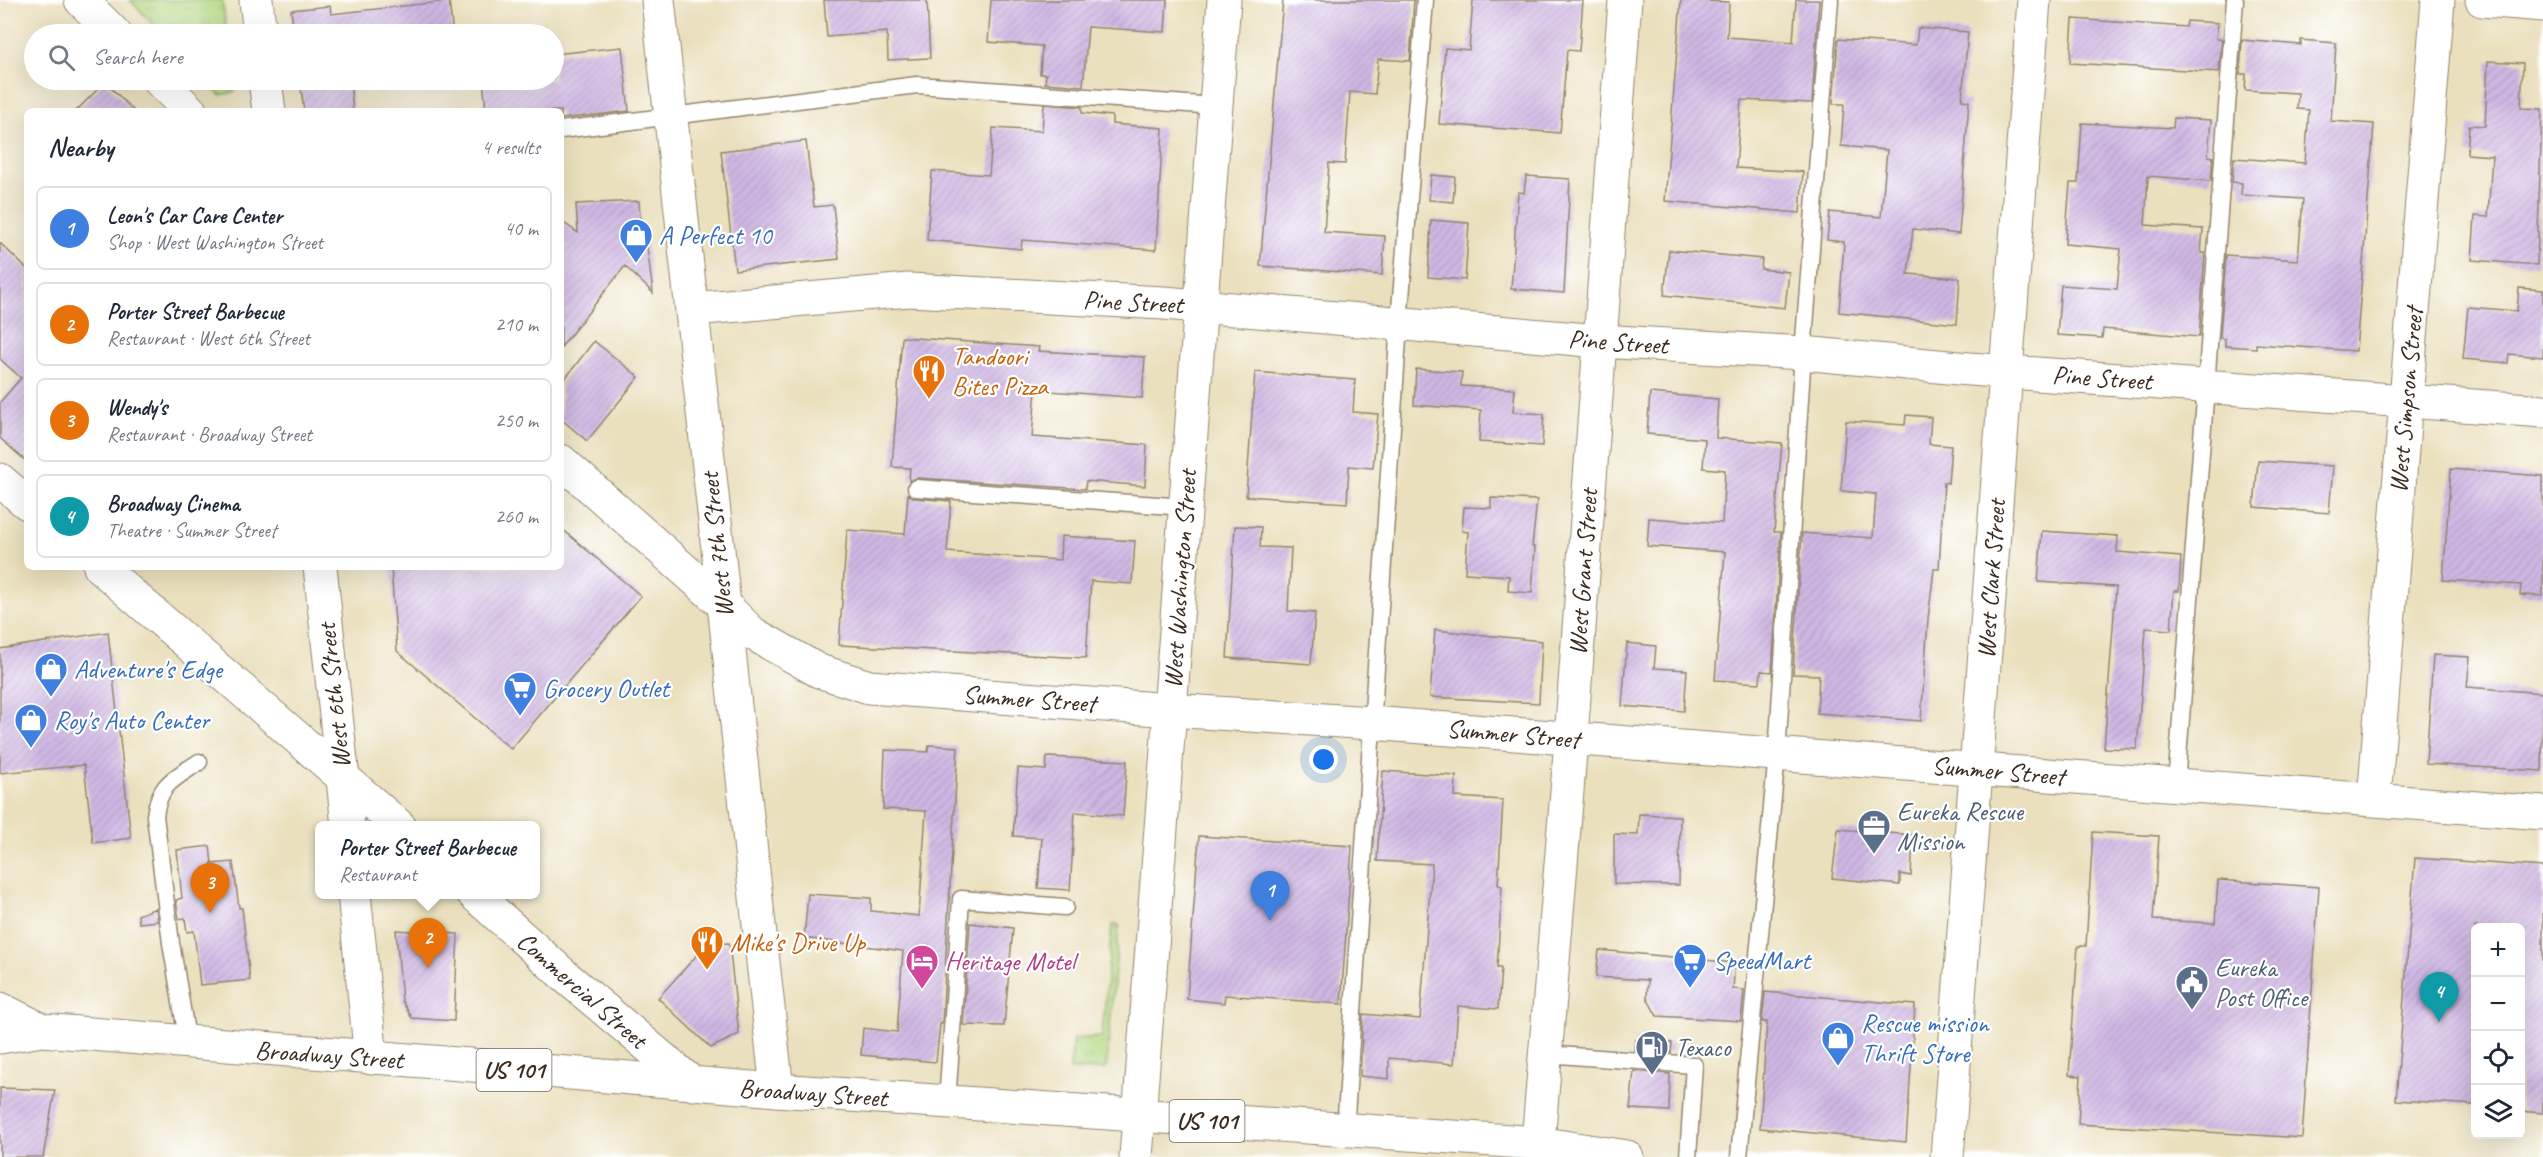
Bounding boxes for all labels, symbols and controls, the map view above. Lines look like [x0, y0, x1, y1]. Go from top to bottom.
search box [24, 24, 564, 90]
icon: search [45, 41, 78, 74]
text: Search here [93, 43, 183, 71]
text: Nearby [48, 131, 113, 164]
text: 4 results [481, 135, 540, 160]
text: Leon's Car Care Center [107, 202, 282, 230]
text: 1 [65, 216, 74, 241]
text: 40 m [504, 216, 538, 241]
shop icon: A Perfect 10 [618, 217, 654, 264]
place label: A Perfect 10 [659, 219, 774, 252]
text: Shop · West Washington Street [107, 230, 323, 255]
street label: Pine Street [1082, 283, 1186, 321]
text: Porter Street Barbecue [107, 298, 284, 326]
street label: West Simpson Street [2381, 303, 2431, 494]
text: 2 [65, 312, 74, 337]
text: 210 m [495, 312, 538, 337]
street label: Pine Street [1567, 322, 1671, 362]
text: Restaurant · West 6th Street [107, 326, 310, 351]
place label: Tandoori Bites Pizza [952, 340, 1049, 403]
restaurant icon: Tandoori Bites Pizza [911, 353, 947, 400]
street label: Pine Street [2051, 358, 2155, 398]
text: Wendy's [107, 394, 167, 422]
text: 3 [65, 408, 74, 433]
text: 250 m [495, 408, 538, 433]
text: Restaurant · Broadway Street [107, 422, 312, 447]
street label: West Washington Street [1156, 466, 1204, 689]
street label: West 7th Street [693, 468, 741, 619]
street label: West Grant Street [1561, 486, 1605, 656]
text: Broadway Cinema [107, 490, 240, 518]
street label: West Clark Street [1969, 496, 2013, 660]
text: 4 [65, 504, 74, 529]
text: 260 m [495, 504, 538, 529]
text: Theatre · Summer Street [107, 518, 276, 543]
street label: West 6th Street [310, 619, 358, 770]
shop icon: Adventure's Edge [33, 651, 69, 698]
place label: Adventure's Edge [74, 653, 224, 686]
supermarket icon: Grocery Outlet [502, 670, 538, 717]
place label: Grocery Outlet [543, 672, 671, 705]
street label: Summer Street [962, 678, 1100, 720]
shop icon: Roy's Auto Center [13, 702, 49, 749]
place label: Roy's Auto Center [54, 704, 211, 737]
street label: Summer Street [1445, 712, 1584, 757]
your location [1309, 745, 1338, 774]
street label: Summer Street [1930, 749, 2069, 794]
place label: Eureka Rescue Mission [1897, 795, 2024, 858]
office icon: Eureka Rescue Mission [1856, 808, 1892, 855]
popup [315, 821, 540, 899]
text: Porter Street Barbecue [339, 834, 516, 862]
text: Restaurant [339, 862, 417, 887]
pin: 3 [190, 864, 230, 913]
pin: 1 [1250, 872, 1290, 921]
pin: 2 [408, 918, 448, 968]
map controls [2471, 923, 2525, 1139]
button: + [2471, 923, 2525, 977]
street label: Commercial Street [510, 924, 656, 1057]
restaurant icon: Mike's Drive Up [689, 924, 725, 971]
place label: Mike's Drive Up [730, 926, 866, 959]
supermarket icon: SpeedMart [1672, 942, 1708, 989]
hotel icon: Heritage Motel [904, 943, 940, 990]
place label: SpeedMart [1713, 944, 1812, 977]
place label: Heritage Motel [945, 945, 1080, 978]
place label: Eureka Post Office [2215, 951, 2310, 1014]
public building icon: Eureka Post Office [2174, 964, 2210, 1011]
pin: 4 [2420, 972, 2458, 1022]
button: − [2471, 977, 2525, 1031]
place label: Rescue mission Thrift Store [1861, 1007, 1990, 1070]
shop icon: Rescue mission Thrift Store [1820, 1020, 1856, 1067]
fuel station icon: Texaco [1634, 1029, 1670, 1076]
place label: Texaco [1675, 1031, 1732, 1064]
button: locate [2471, 1031, 2525, 1085]
street label: Broadway Street [254, 1033, 406, 1077]
road number: US 101 [476, 1049, 552, 1091]
street label: Broadway Street [738, 1071, 890, 1115]
button: layers [2471, 1085, 2525, 1139]
road number: US 101 [1170, 1100, 1244, 1142]

